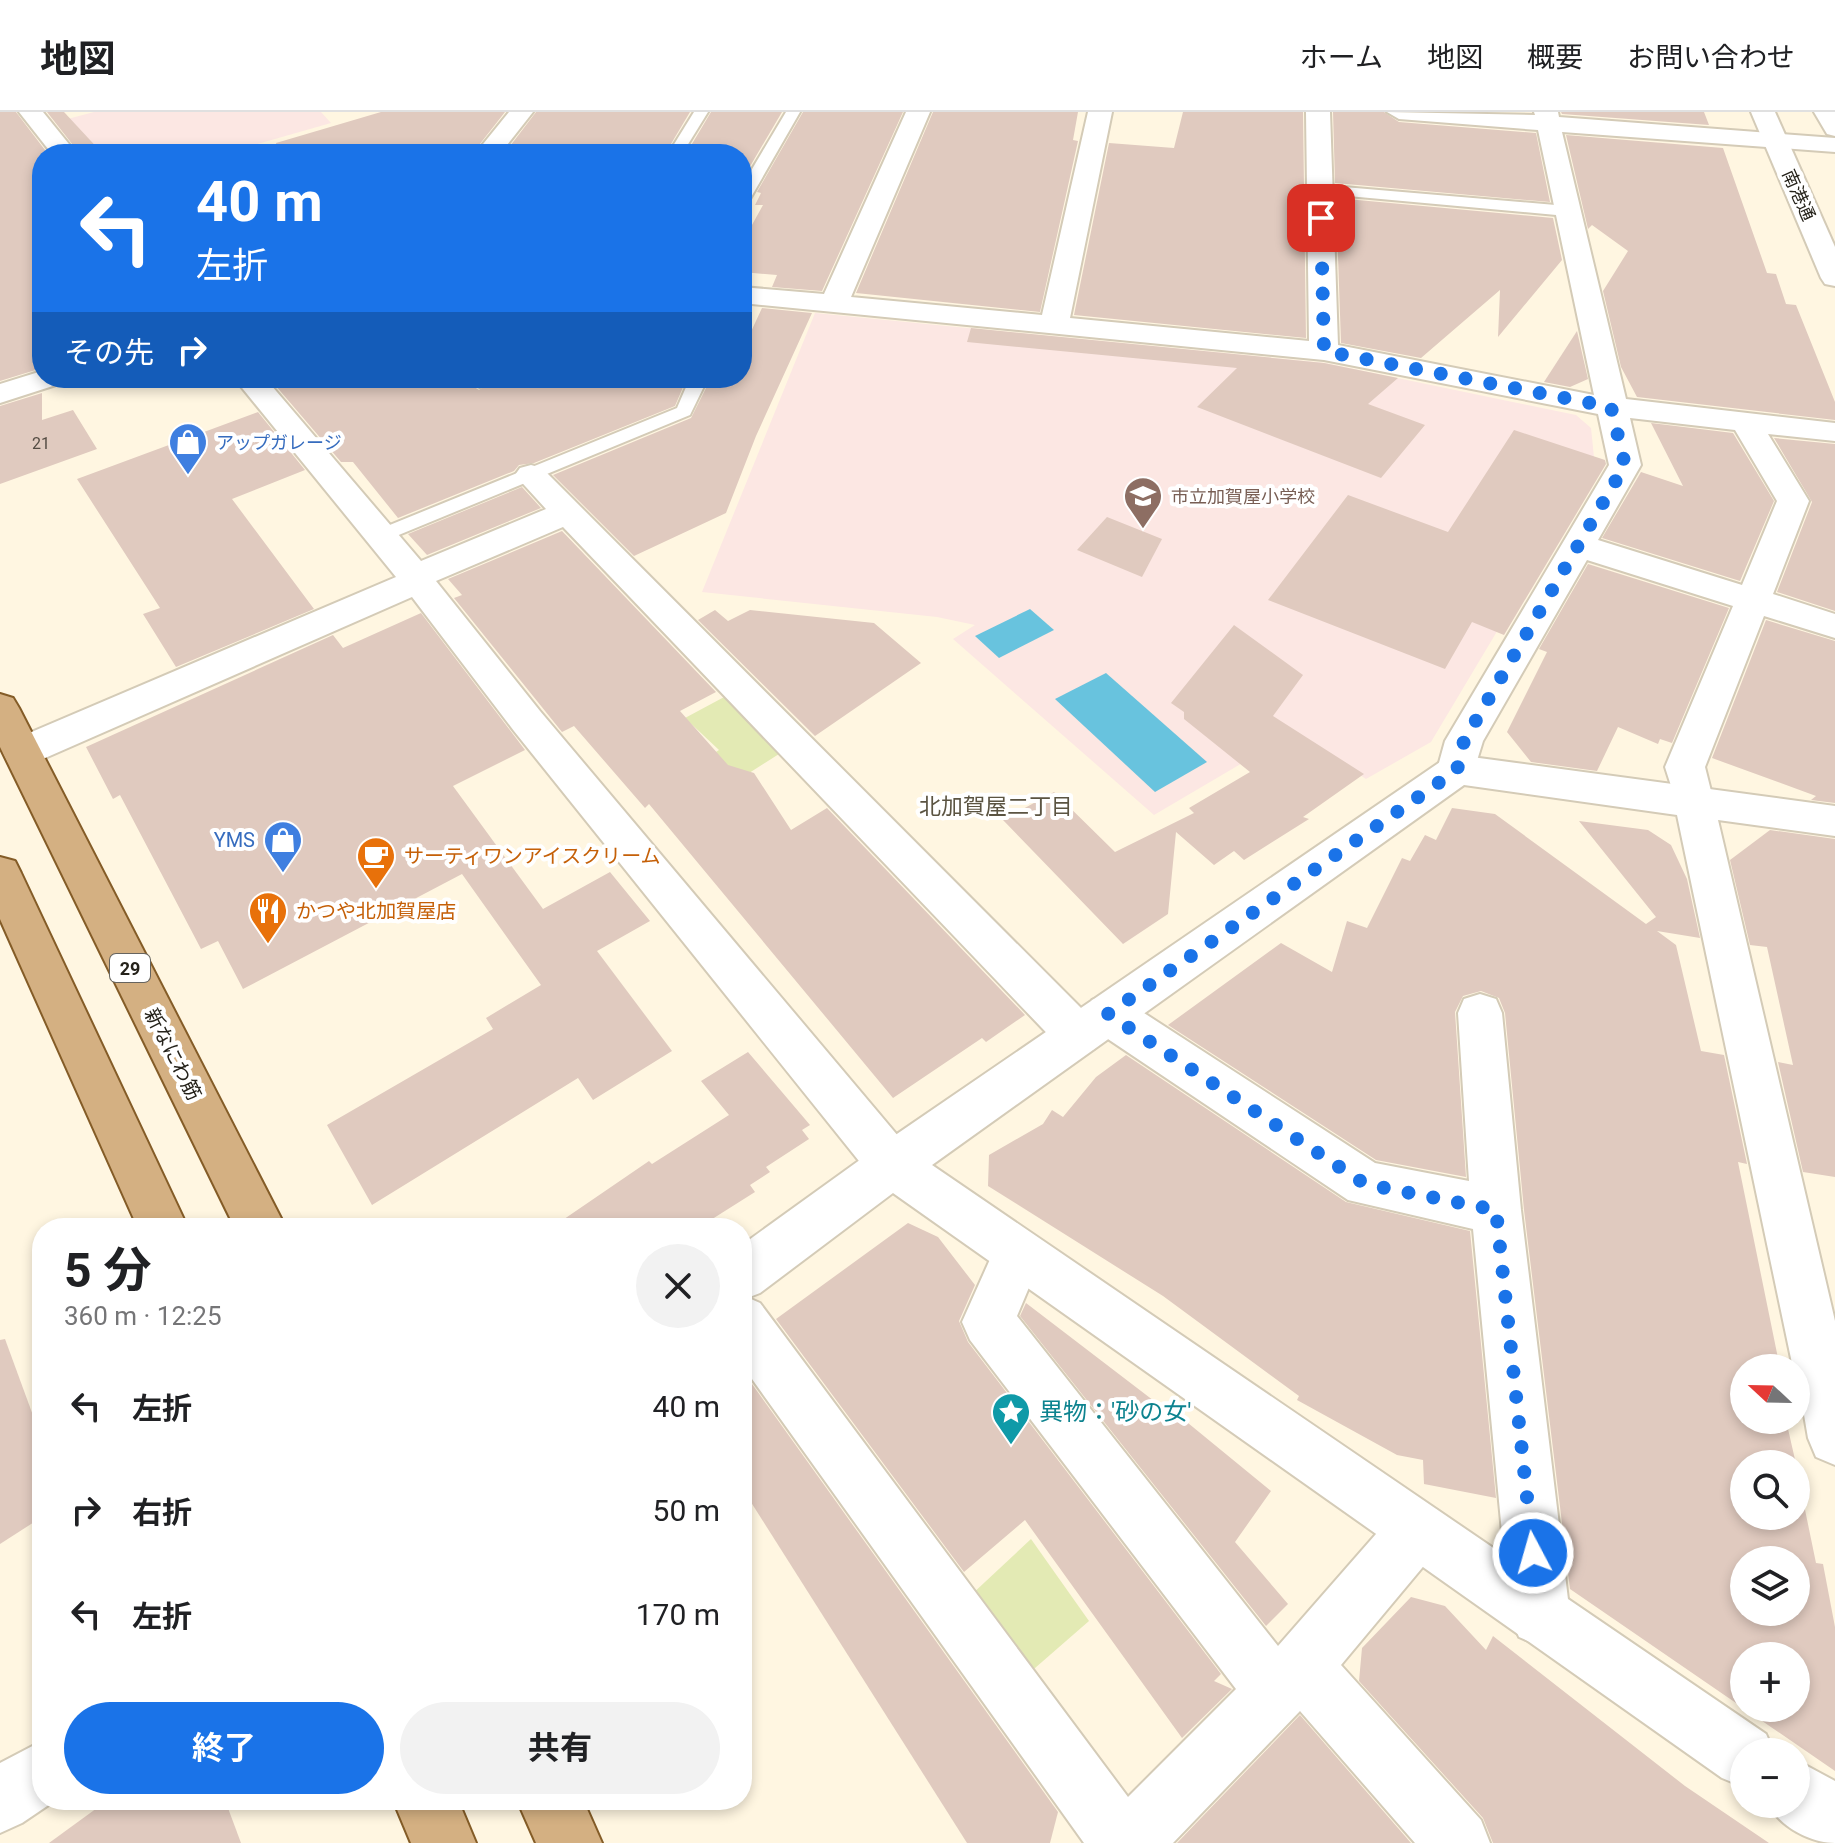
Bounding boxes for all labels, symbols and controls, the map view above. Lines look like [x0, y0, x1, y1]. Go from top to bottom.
text: 地図 [40, 37, 116, 81]
text: ホーム [1300, 41, 1383, 74]
text: 地図 [1427, 41, 1483, 74]
text: 概要 [1527, 41, 1583, 74]
text: お問い合わせ [1627, 41, 1795, 74]
street label: 南港通 [1778, 166, 1820, 224]
text: 40 m [196, 169, 323, 235]
icon: left [64, 176, 168, 280]
pin [1287, 184, 1355, 252]
icon: arrive [1299, 196, 1343, 240]
text: 左折 [196, 245, 268, 287]
icon: right [170, 328, 214, 372]
text: その先 [64, 335, 154, 370]
shop icon: アップガレージ [167, 421, 209, 476]
place label: アップガレージ [216, 432, 342, 453]
house number: 21 [32, 434, 50, 453]
school or university icon: 市立加賀屋小学校 [1122, 475, 1164, 530]
place label: 市立加賀屋小学校 [1171, 486, 1315, 507]
district label: 北加賀屋二丁目 [919, 794, 1073, 819]
shop icon: YMS [262, 819, 304, 874]
place label: YMS [214, 828, 255, 852]
cafe icon: サーティワンアイスクリーム [355, 835, 397, 890]
place label: サーティワンアイスクリーム [404, 844, 661, 868]
restaurant icon: かつや北加賀屋店 [247, 890, 289, 945]
place label: かつや北加賀屋店 [296, 899, 456, 923]
road number: 29 [110, 954, 150, 982]
street label: 新なにわ筋 [140, 1004, 206, 1104]
text: 5 分 [64, 1242, 151, 1299]
button: close [636, 1244, 720, 1328]
text: 360 m · 12:25 [64, 1301, 222, 1331]
north arrow [1730, 1354, 1810, 1434]
map controls [1730, 1354, 1810, 1818]
icon: left [64, 1384, 108, 1428]
text: 40 m [653, 1389, 720, 1424]
text: 左折 [132, 1391, 192, 1426]
place icon: 異物：'砂の女' [990, 1391, 1032, 1446]
place label: 異物：'砂の女' [1039, 1398, 1191, 1426]
button: search [1730, 1450, 1810, 1530]
icon: right [64, 1488, 108, 1532]
text: 50 m [653, 1493, 720, 1528]
text: 右折 [132, 1495, 192, 1530]
position arrow [1491, 1511, 1575, 1595]
button: layers [1730, 1546, 1810, 1626]
icon: left [64, 1592, 108, 1636]
text: 170 m [636, 1597, 720, 1632]
text: 左折 [132, 1599, 192, 1634]
button: + [1730, 1642, 1810, 1722]
button: 終了 [64, 1702, 384, 1794]
button: 共有 [400, 1702, 720, 1794]
button: − [1730, 1738, 1810, 1818]

